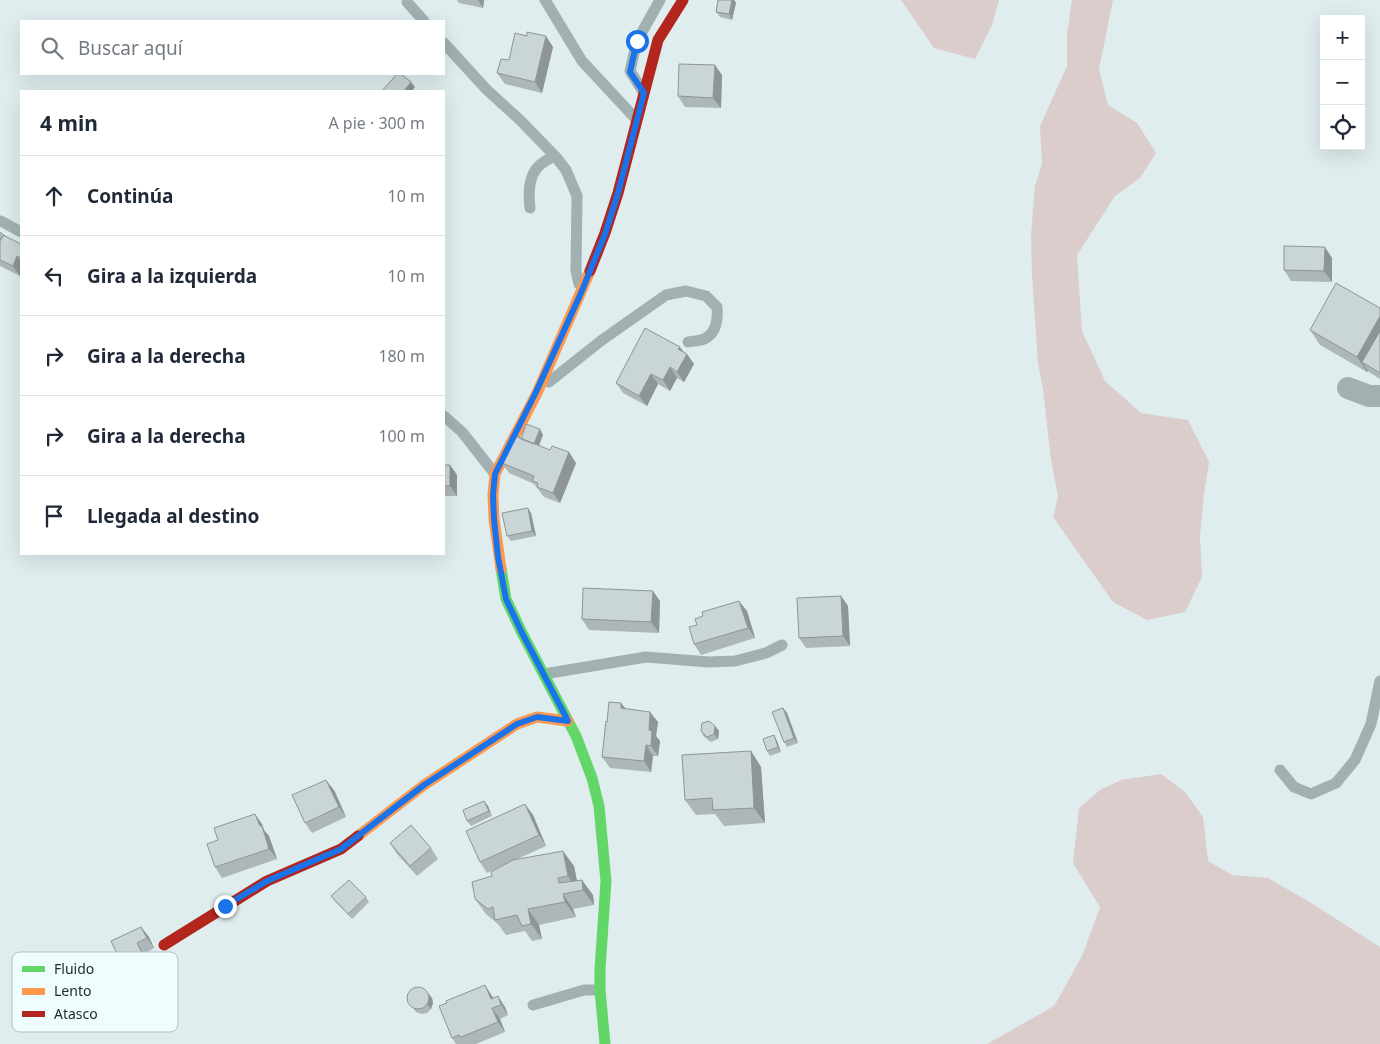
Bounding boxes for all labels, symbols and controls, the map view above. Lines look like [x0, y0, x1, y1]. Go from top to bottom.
map controls [1320, 15, 1365, 150]
button: + [1320, 15, 1365, 60]
search box [20, 20, 445, 75]
route start [626, 30, 649, 53]
icon: search [38, 34, 66, 62]
text: Buscar aquí [78, 35, 183, 61]
button: − [1320, 60, 1365, 105]
button: locate [1320, 105, 1365, 150]
text: 4 min [40, 109, 98, 137]
text: A pie · 300 m [328, 112, 425, 134]
icon: ahead [40, 182, 68, 210]
text: Continúa [87, 183, 173, 209]
text: 10 m [388, 185, 425, 207]
icon: left [40, 262, 68, 290]
text: Gira a la izquierda [87, 263, 257, 289]
text: 10 m [388, 265, 425, 287]
icon: right [40, 342, 68, 370]
text: Gira a la derecha [87, 343, 246, 369]
text: 180 m [378, 345, 425, 367]
icon: right [40, 422, 68, 450]
text: Gira a la derecha [87, 423, 246, 449]
text: 100 m [378, 425, 425, 447]
icon: arrive [40, 502, 68, 530]
text: Llegada al destino [87, 503, 259, 529]
route end [214, 895, 237, 918]
legend [12, 952, 178, 1032]
text: Fluido [54, 959, 94, 978]
text: Lento [54, 981, 91, 1000]
text: Atasco [54, 1004, 98, 1023]

